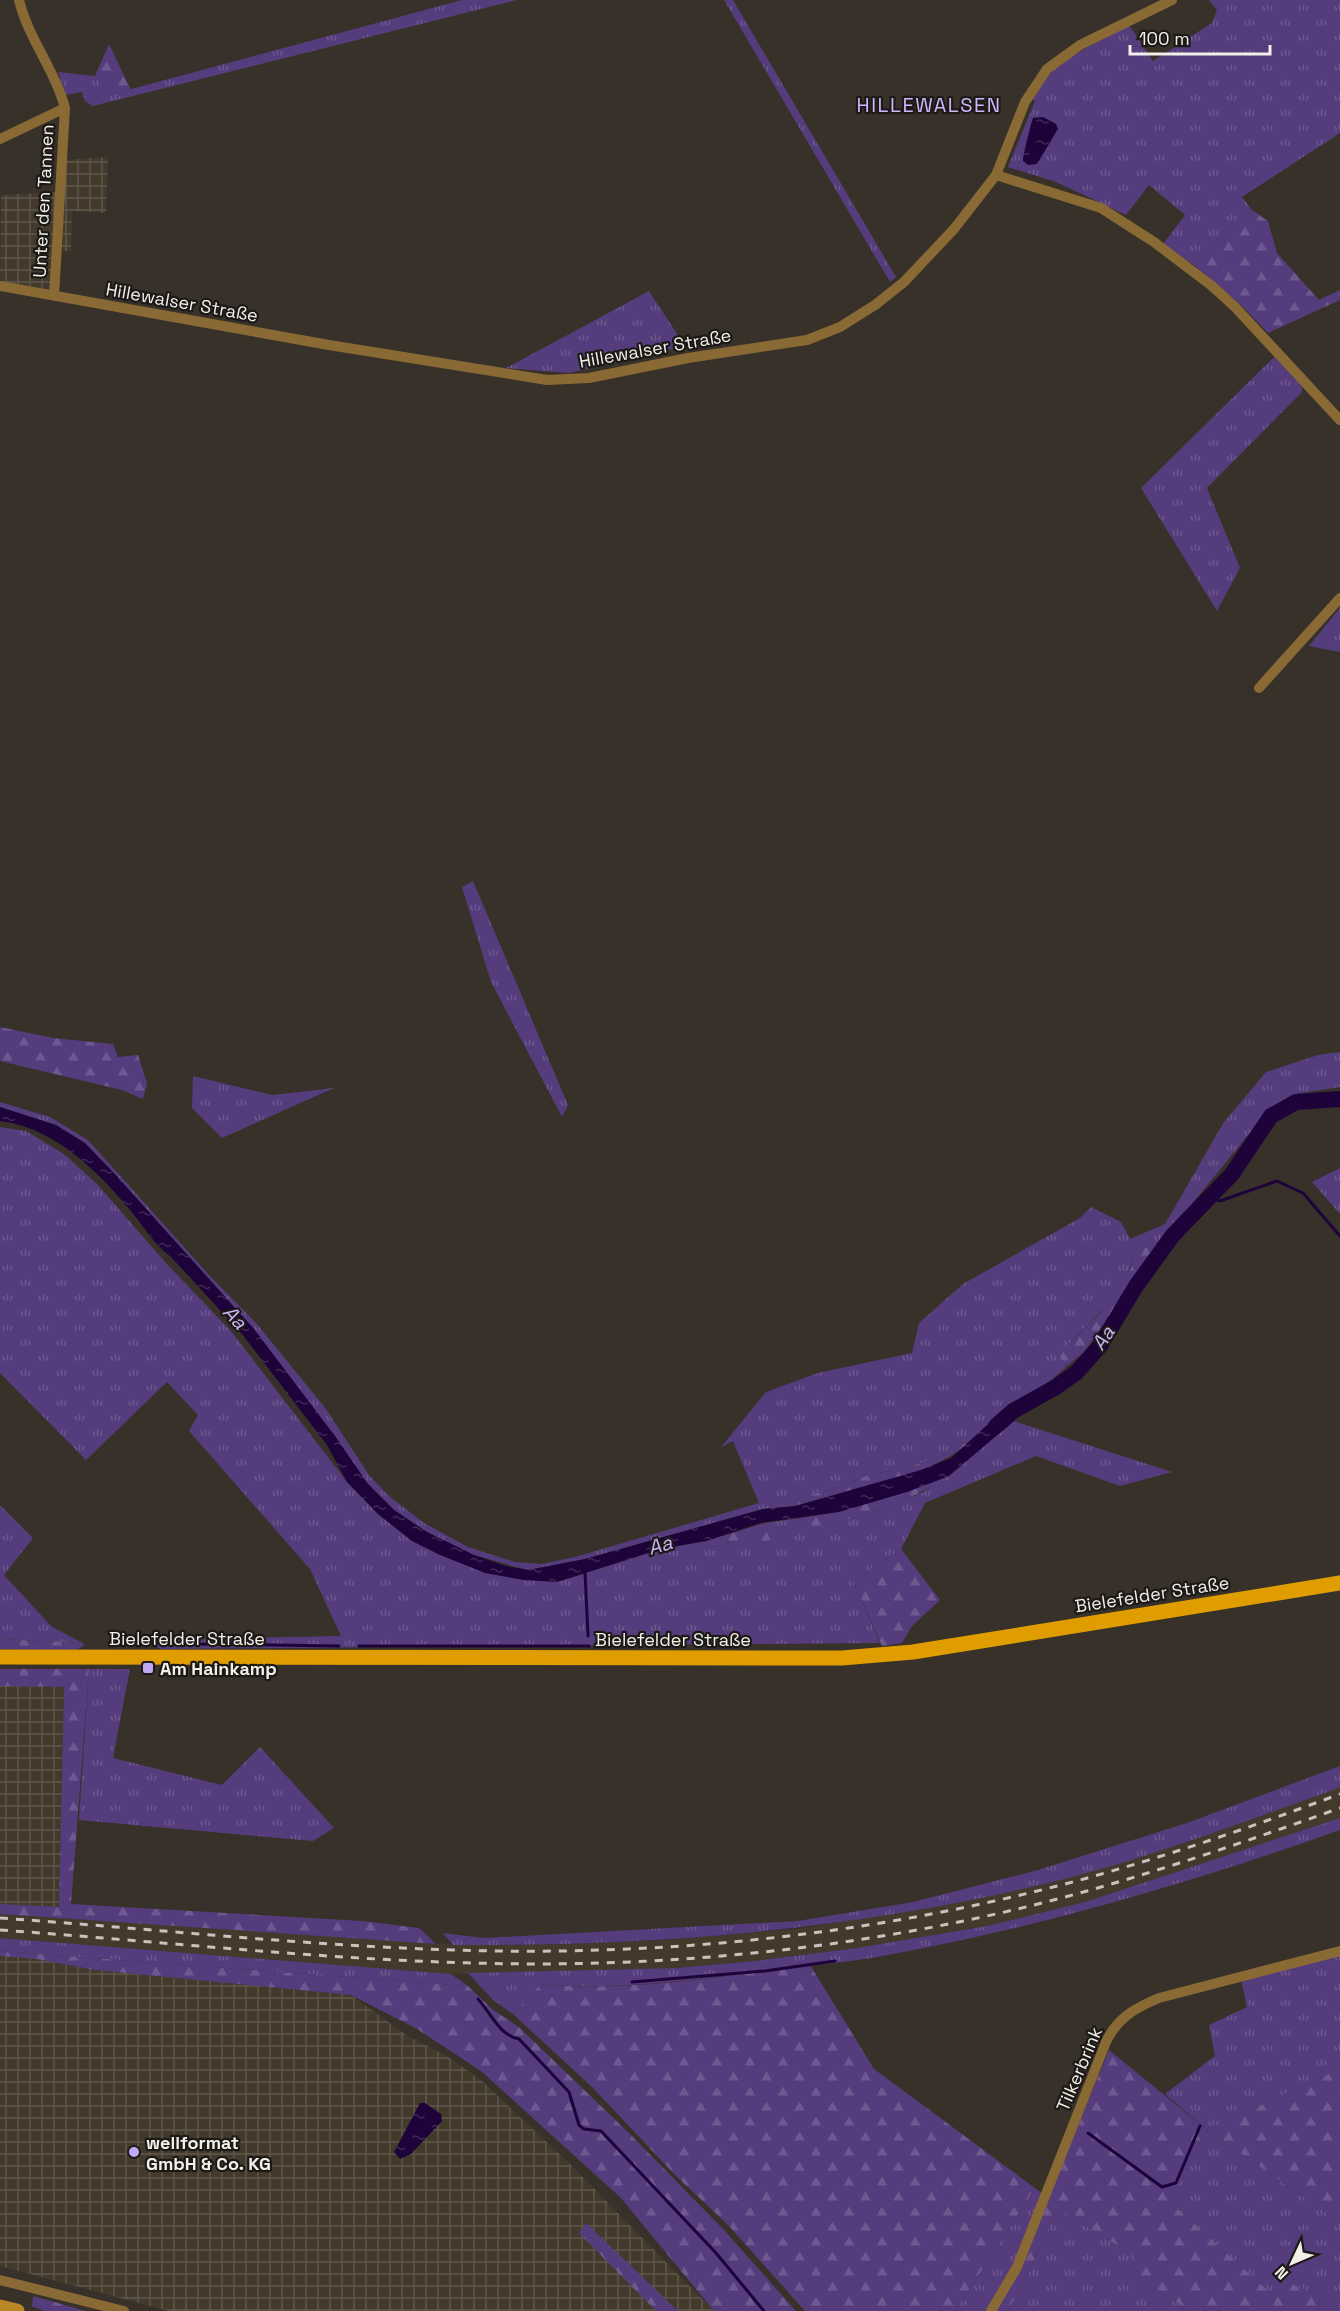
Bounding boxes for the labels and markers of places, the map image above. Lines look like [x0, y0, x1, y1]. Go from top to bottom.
place label: Am Hainkamp [160, 1657, 277, 1680]
marker: Am Hainkamp [141, 1661, 155, 1675]
place label: wellformat GmbH & Co. KG [146, 2131, 271, 2175]
marker: wellformat GmbH & Co. KG [127, 2145, 141, 2159]

